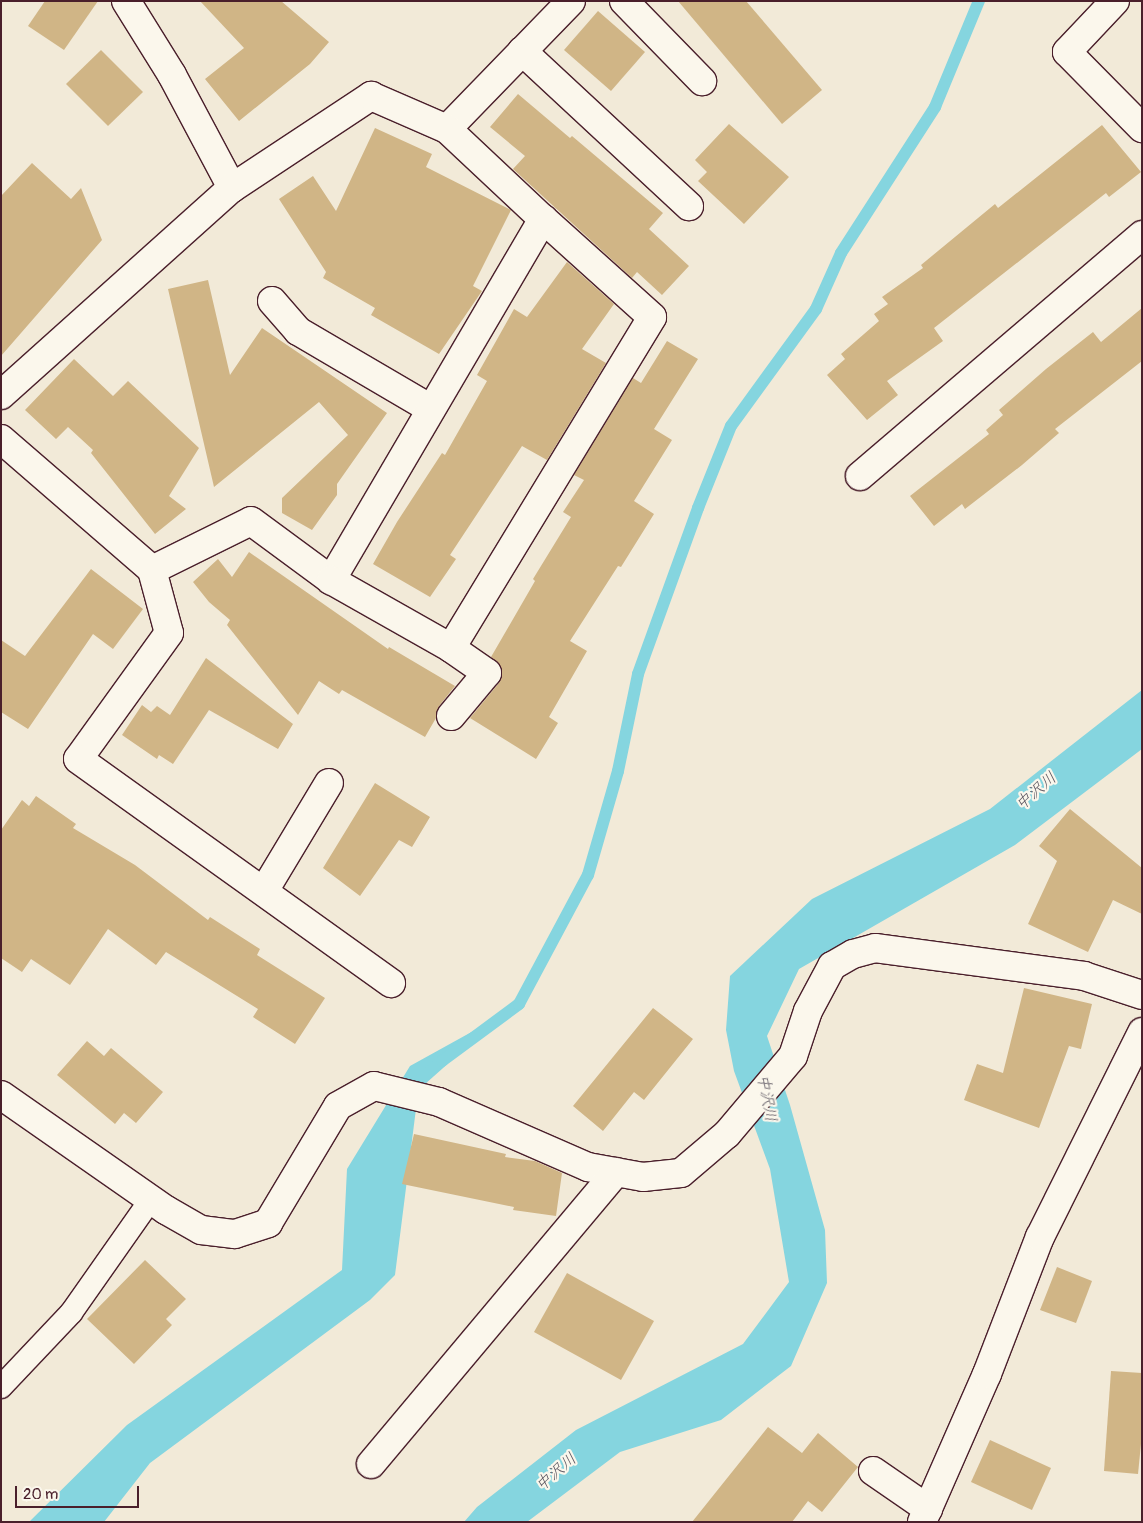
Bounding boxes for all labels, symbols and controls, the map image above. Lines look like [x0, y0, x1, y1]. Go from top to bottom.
water label: 中沢川 [1012, 768, 1060, 814]
water label: 中沢川 [753, 1073, 781, 1123]
water label: 中沢川 [532, 1449, 580, 1495]
scale bar [18, 1476, 141, 1508]
text: 20 m [23, 1485, 58, 1504]

